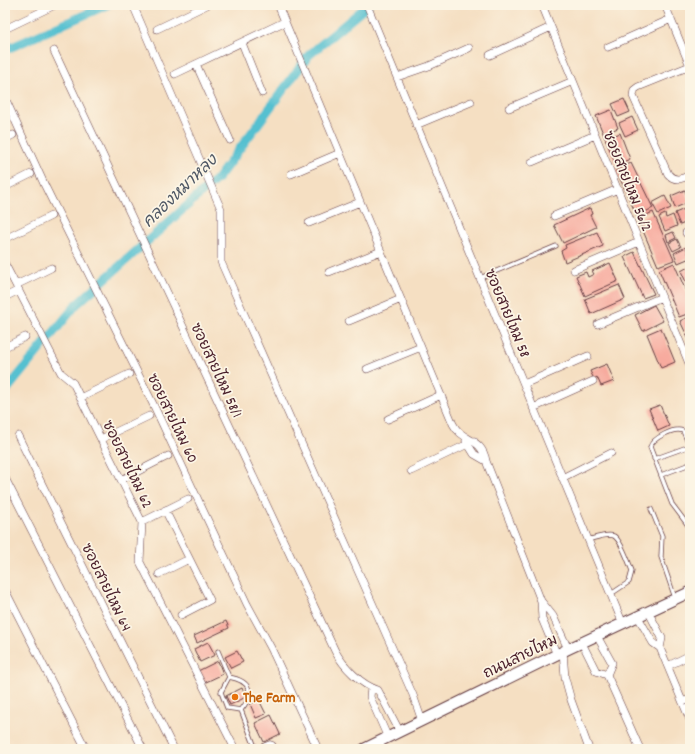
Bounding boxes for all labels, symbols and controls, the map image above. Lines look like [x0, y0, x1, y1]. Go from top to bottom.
street label: ซอยสายไหม 56/2 [596, 128, 657, 235]
water label: คลองหมาหลง [138, 149, 225, 233]
street label: ซอยสายไหม 58 [478, 265, 536, 362]
street label: ซอยสายไหม 58/1 [184, 319, 248, 422]
street label: ซอยสายไหม 60 [140, 370, 203, 467]
street label: ซอยสายไหม 62 [95, 417, 158, 513]
street label: ซอยสายไหม 64 [74, 540, 137, 636]
street label: ถนนสายไหม [479, 629, 562, 685]
place label: The Farm [243, 688, 296, 710]
marker: The Farm [230, 692, 240, 702]

